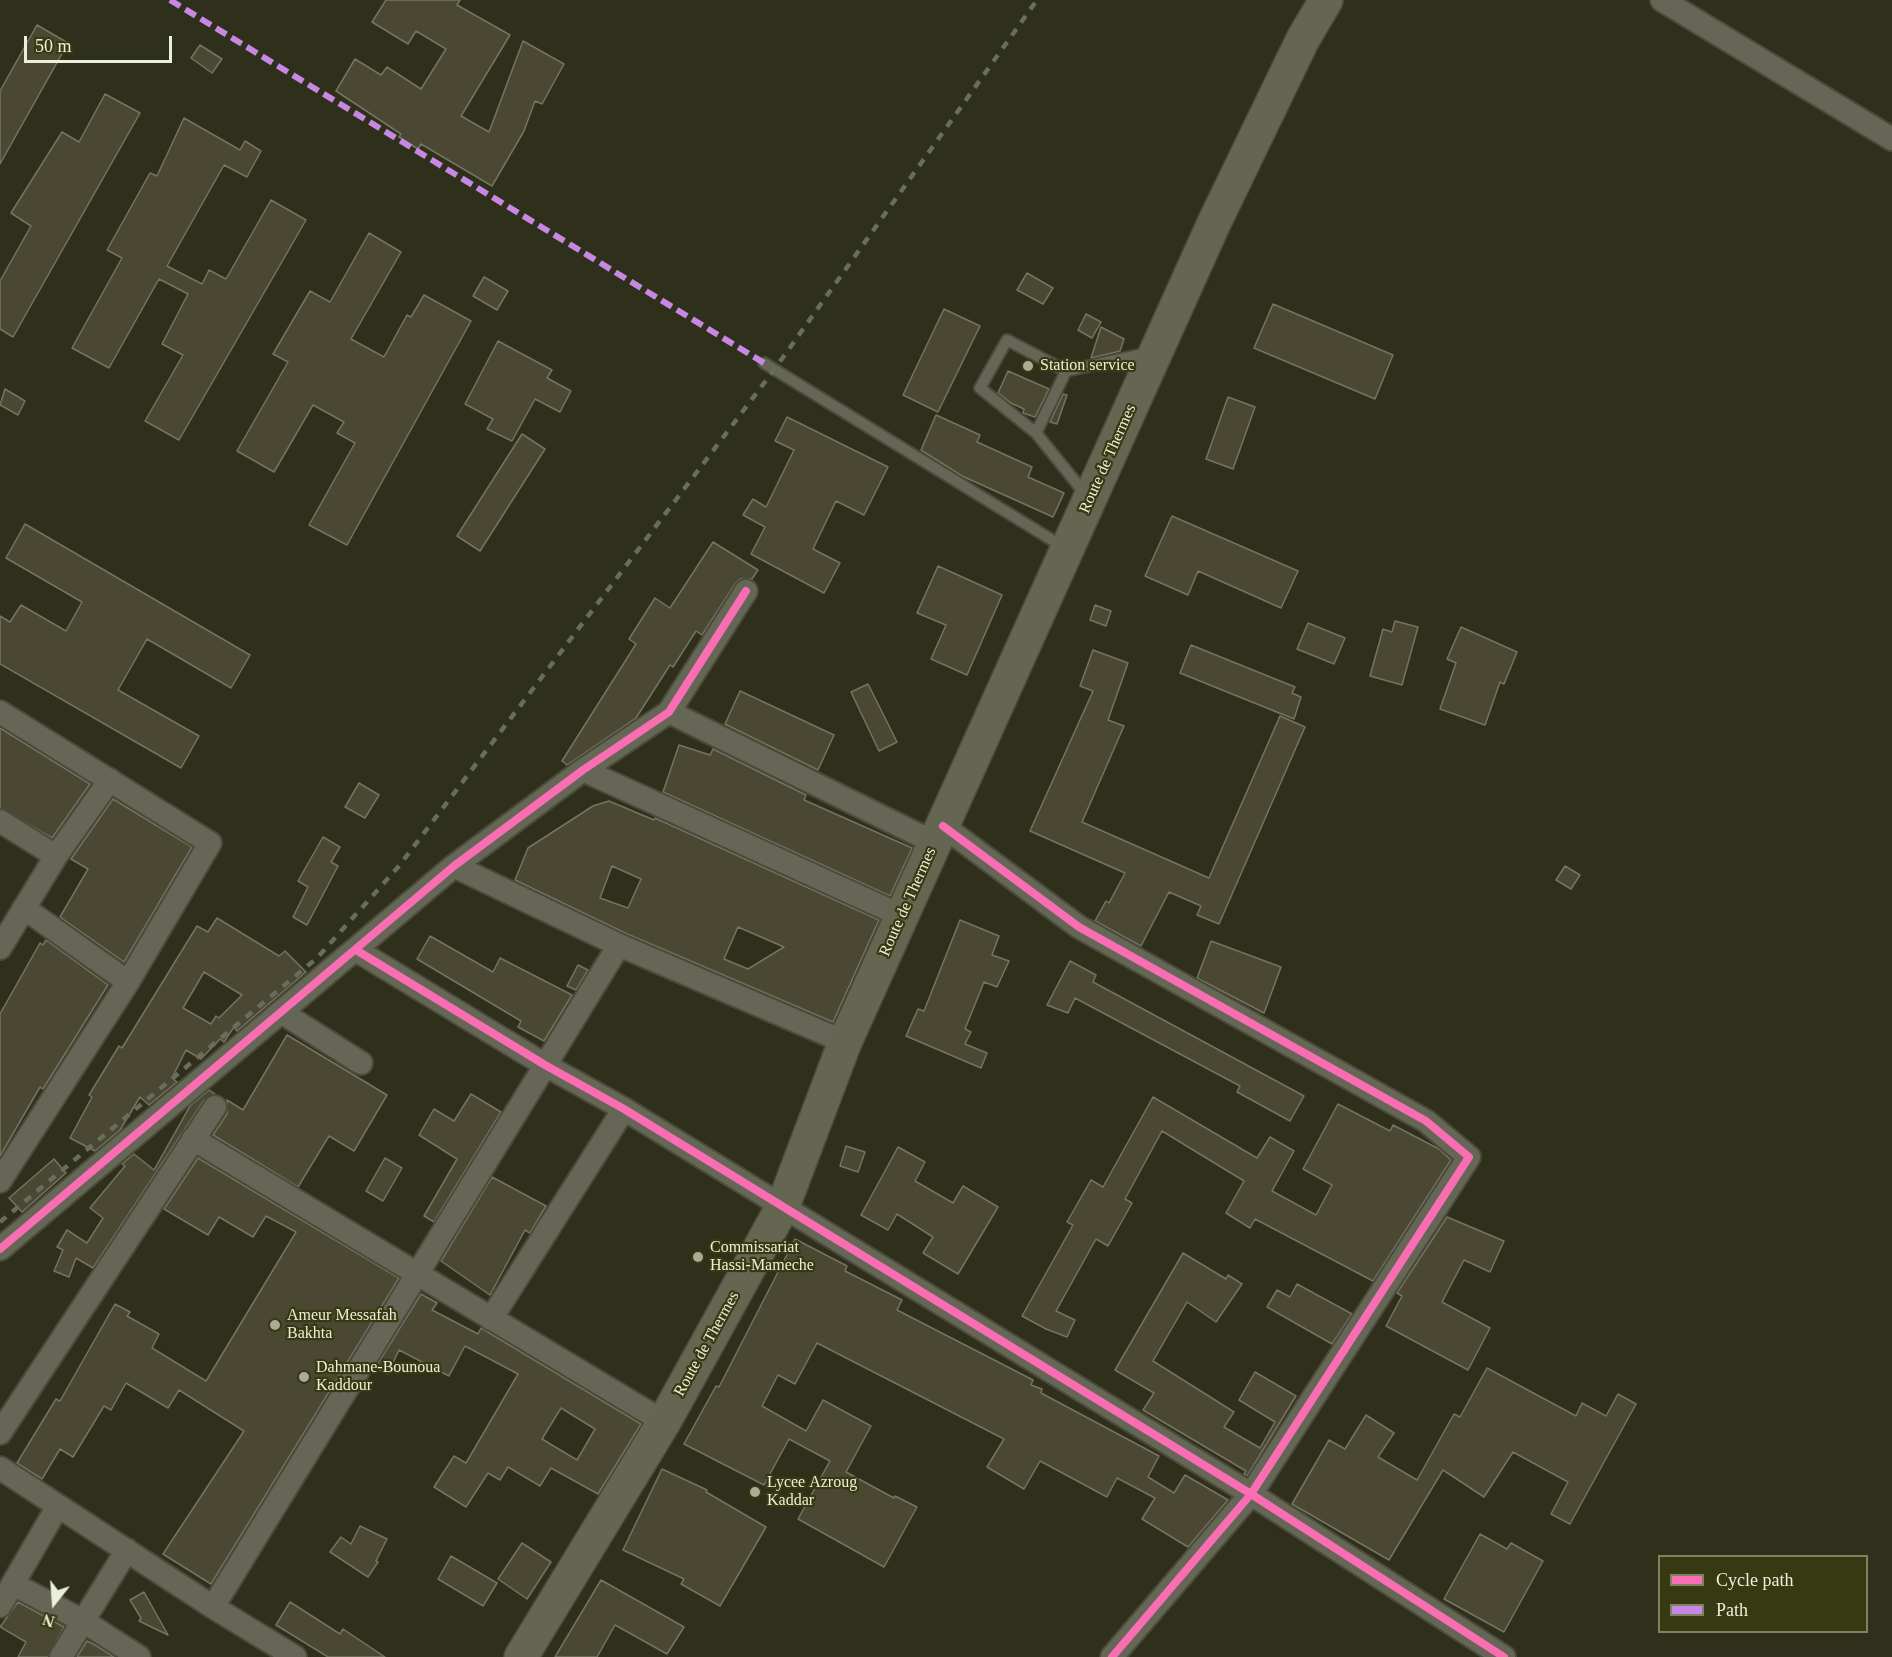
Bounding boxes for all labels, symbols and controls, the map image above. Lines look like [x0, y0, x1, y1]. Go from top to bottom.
scale bar [27, 24, 176, 62]
text: 50 m [35, 36, 72, 56]
place label: Station service [1040, 356, 1135, 376]
marker: Station service [1021, 359, 1035, 373]
street label: Route de Thermes [1075, 402, 1141, 516]
street label: Route de Thermes [875, 845, 941, 959]
place label: Commissariat Hassi-Mameche [710, 1238, 814, 1276]
marker: Commissariat Hassi-Mameche [691, 1250, 705, 1264]
street label: Route de Thermes [670, 1288, 744, 1400]
place label: Ameur Messafah Bakhta [287, 1306, 397, 1344]
marker: Ameur Messafah Bakhta [268, 1318, 282, 1332]
place label: Dahmane-Bounoua Kaddour [316, 1358, 440, 1396]
marker: Dahmane-Bounoua Kaddour [297, 1370, 311, 1384]
place label: Lycee Azroug Kaddar [767, 1473, 857, 1511]
marker: Lycee Azroug Kaddar [748, 1485, 762, 1499]
legend [1658, 1555, 1868, 1633]
text: Cycle path [1716, 1570, 1793, 1590]
north arrow [24, 1573, 84, 1633]
text: Path [1716, 1600, 1748, 1620]
text: N [41, 1611, 57, 1631]

